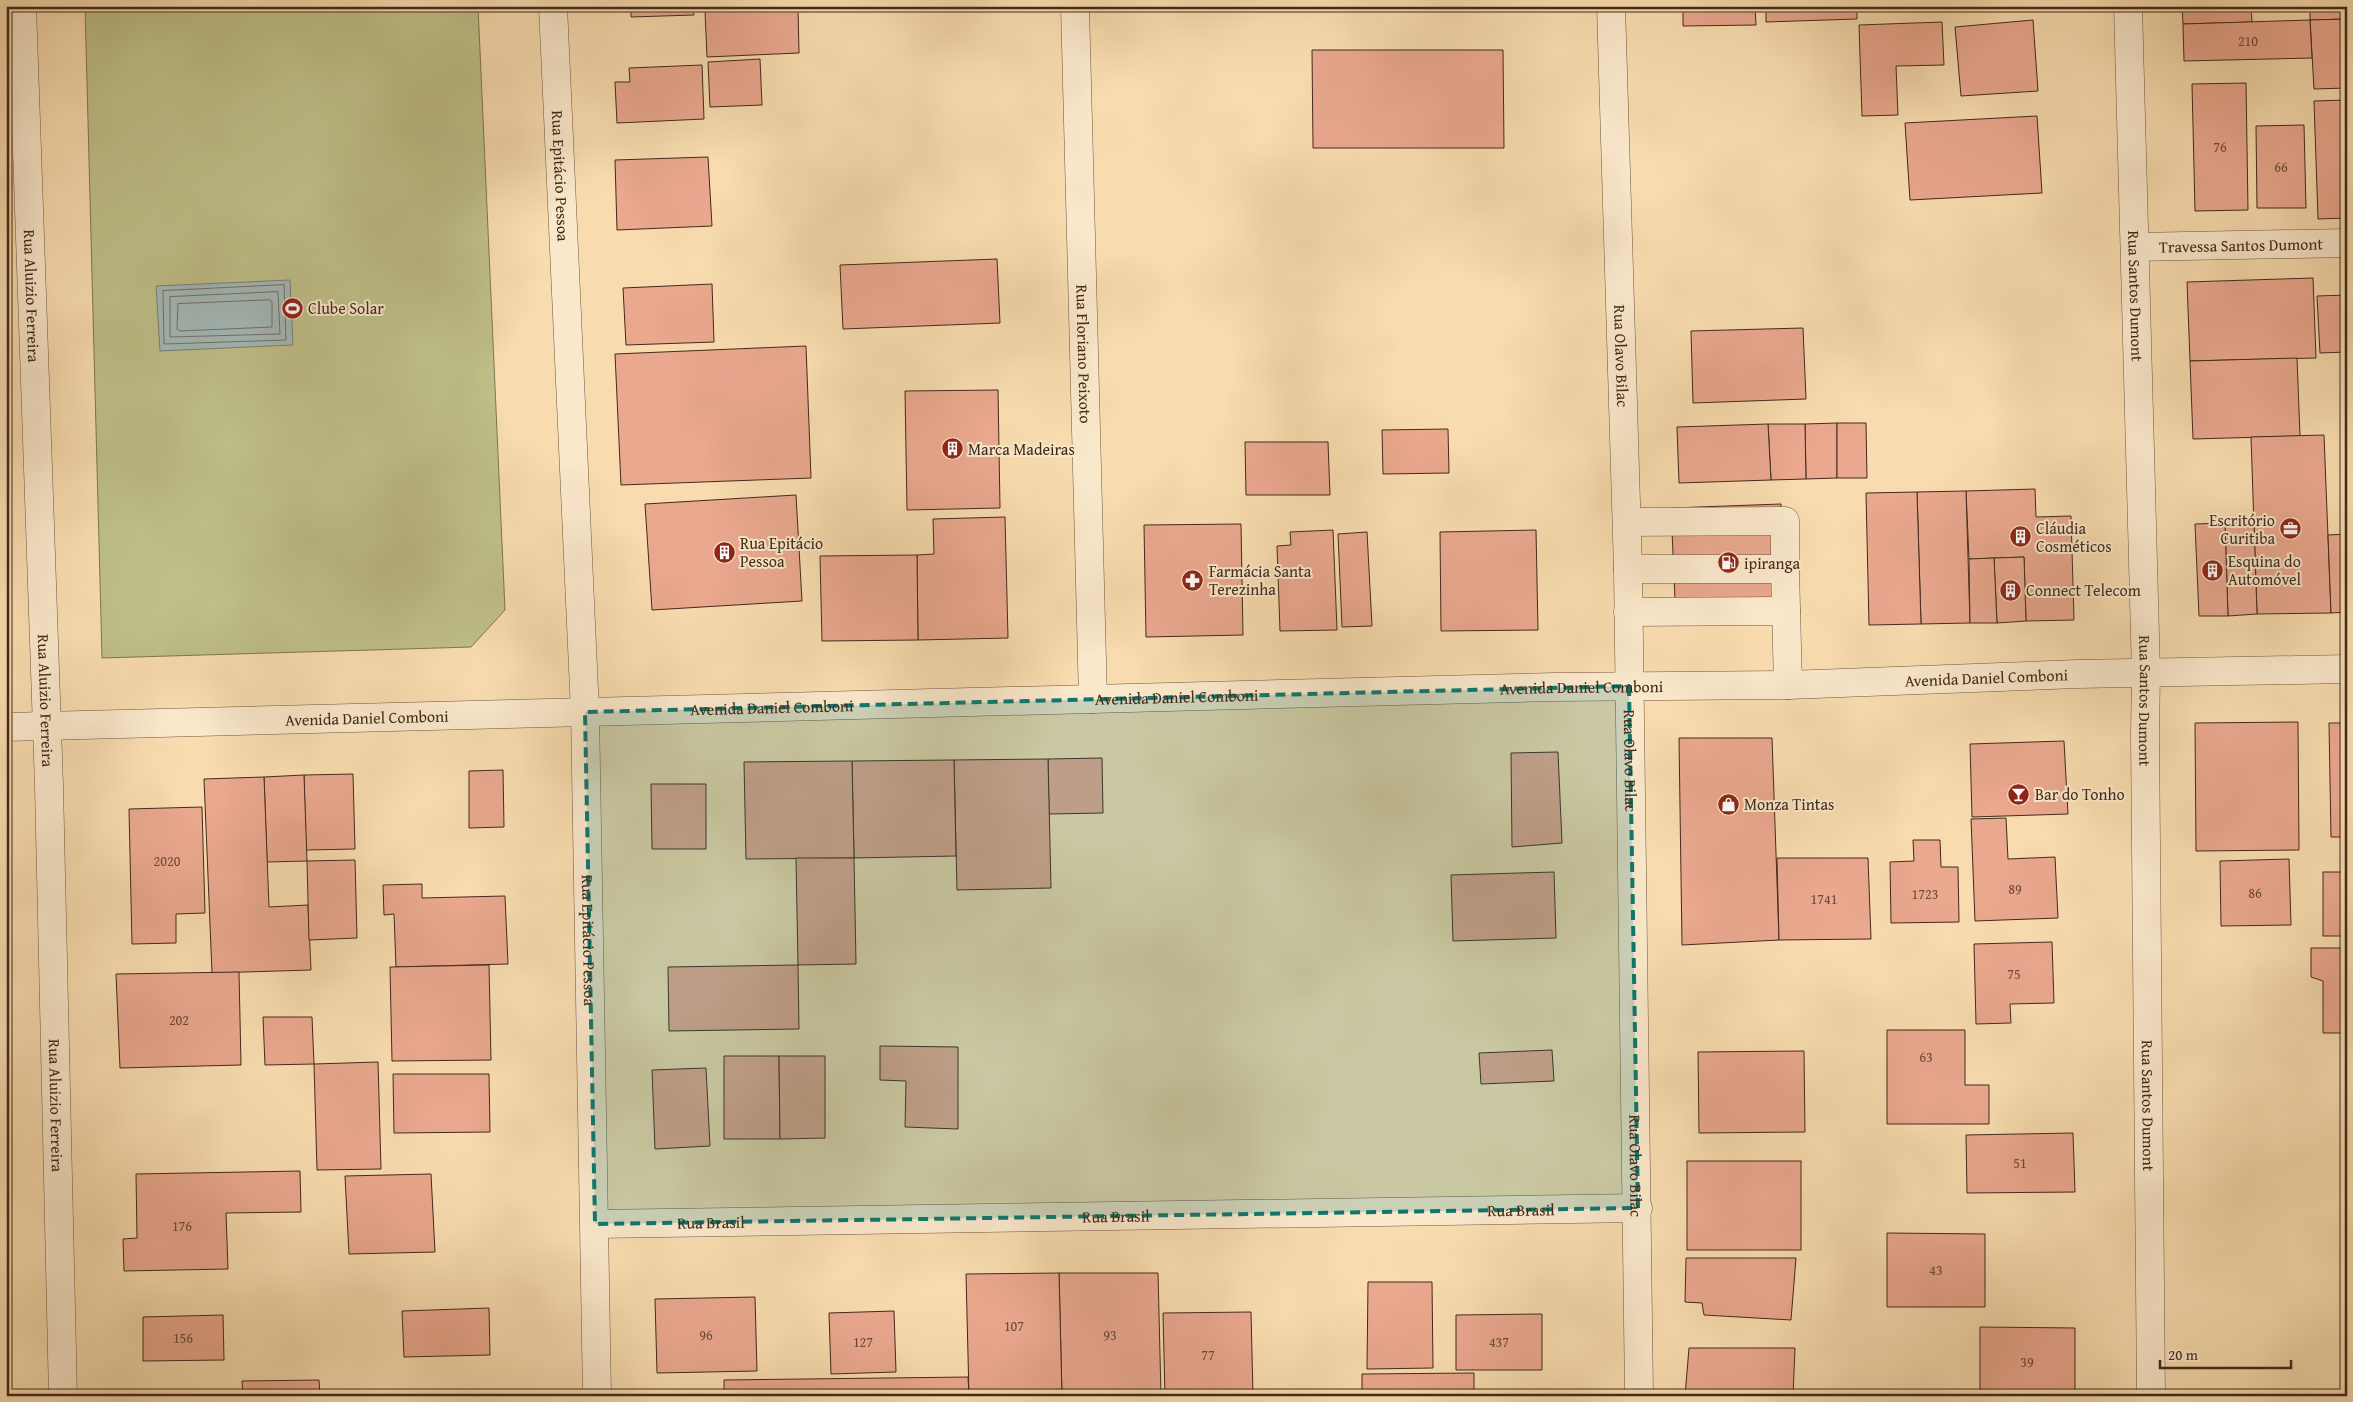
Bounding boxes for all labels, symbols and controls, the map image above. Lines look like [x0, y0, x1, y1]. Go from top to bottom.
house number: 210 [2238, 31, 2258, 51]
street label: Rua Epitácio Pessoa [546, 110, 576, 242]
house number: 76 [2213, 137, 2227, 157]
house number: 66 [2274, 157, 2288, 177]
street label: Rua Aluizio Ferreira [18, 229, 46, 363]
street label: Rua Santos Dumont [2122, 230, 2150, 362]
street label: Travessa Santos Dumont [2159, 231, 2324, 259]
street label: Rua Floriano Peixoto [1070, 284, 1098, 424]
sports icon: Clube Solar [280, 296, 304, 320]
place label: Clube Solar [308, 296, 384, 320]
street label: Rua Olavo Bilac [1608, 304, 1635, 407]
building icon: Marca Madeiras [940, 437, 964, 461]
place label: Marca Madeiras [968, 437, 1075, 461]
place label: Escritório Curitiba [2209, 508, 2275, 550]
place label: Cláudia Cosméticos [2036, 516, 2112, 558]
office icon: Escritório Curitiba [2279, 517, 2303, 541]
building icon: Cláudia Cosméticos [2008, 525, 2032, 549]
place label: Rua Epitácio Pessoa [740, 531, 823, 573]
building icon: Rua Epitácio Pessoa [712, 540, 736, 564]
place label: Esquina do Automóvel [2228, 549, 2302, 591]
fuel station icon: ipiranga [1716, 551, 1740, 575]
place label: ipiranga [1744, 551, 1801, 575]
building icon: Esquina do Automóvel [2200, 558, 2224, 582]
place label: Farmácia Santa Terezinha [1209, 559, 1312, 601]
pharmacy icon: Farmácia Santa Terezinha [1181, 568, 1205, 592]
building icon: Connect Telecom [1998, 578, 2022, 602]
place label: Connect Telecom [2026, 578, 2141, 602]
street label: Rua Aluizio Ferreira [32, 634, 60, 768]
street label: Rua Santos Dumont [2133, 635, 2158, 767]
street label: Avenida Daniel Comboni [1904, 662, 2069, 693]
street label: Avenida Daniel Comboni [1500, 674, 1664, 700]
street label: Avenida Daniel Comboni [1095, 683, 1259, 711]
street label: Avenida Daniel Comboni [690, 693, 854, 721]
street label: Avenida Daniel Comboni [285, 704, 449, 732]
street label: Rua Olavo Bilac [1618, 709, 1643, 812]
bar icon: Bar do Tonho [2007, 782, 2031, 806]
place label: Bar do Tonho [2035, 782, 2125, 806]
shop icon: Monza Tintas [1716, 792, 1740, 816]
place label: Monza Tintas [1744, 792, 1834, 816]
house number: 2020 [154, 851, 181, 871]
street label: Rua Epitácio Pessoa [576, 874, 602, 1007]
house number: 89 [2008, 879, 2022, 899]
house number: 86 [2248, 883, 2262, 903]
house number: 1723 [1912, 884, 1938, 904]
house number: 1741 [1811, 889, 1837, 909]
house number: 75 [2007, 964, 2021, 984]
house number: 202 [169, 1010, 189, 1030]
street label: Rua Aluizio Ferreira [43, 1039, 70, 1173]
street label: Rua Santos Dumont [2136, 1040, 2161, 1172]
house number: 63 [1919, 1047, 1933, 1067]
street label: Rua Olavo Bilac [1623, 1114, 1649, 1217]
house number: 51 [2013, 1153, 2027, 1173]
street label: Rua Brasil [1487, 1197, 1555, 1222]
street label: Rua Brasil [1082, 1203, 1150, 1229]
street label: Rua Brasil [677, 1210, 745, 1235]
house number: 176 [172, 1216, 192, 1236]
house number: 43 [1929, 1260, 1943, 1280]
house number: 107 [1004, 1316, 1024, 1336]
house number: 96 [699, 1325, 713, 1345]
house number: 93 [1103, 1325, 1117, 1345]
house number: 156 [173, 1328, 193, 1348]
house number: 127 [853, 1332, 873, 1352]
house number: 437 [1489, 1332, 1509, 1352]
scale bar [2160, 1337, 2292, 1369]
text: 20 m [2168, 1344, 2199, 1365]
house number: 77 [1201, 1345, 1215, 1365]
house number: 39 [2020, 1352, 2034, 1372]

